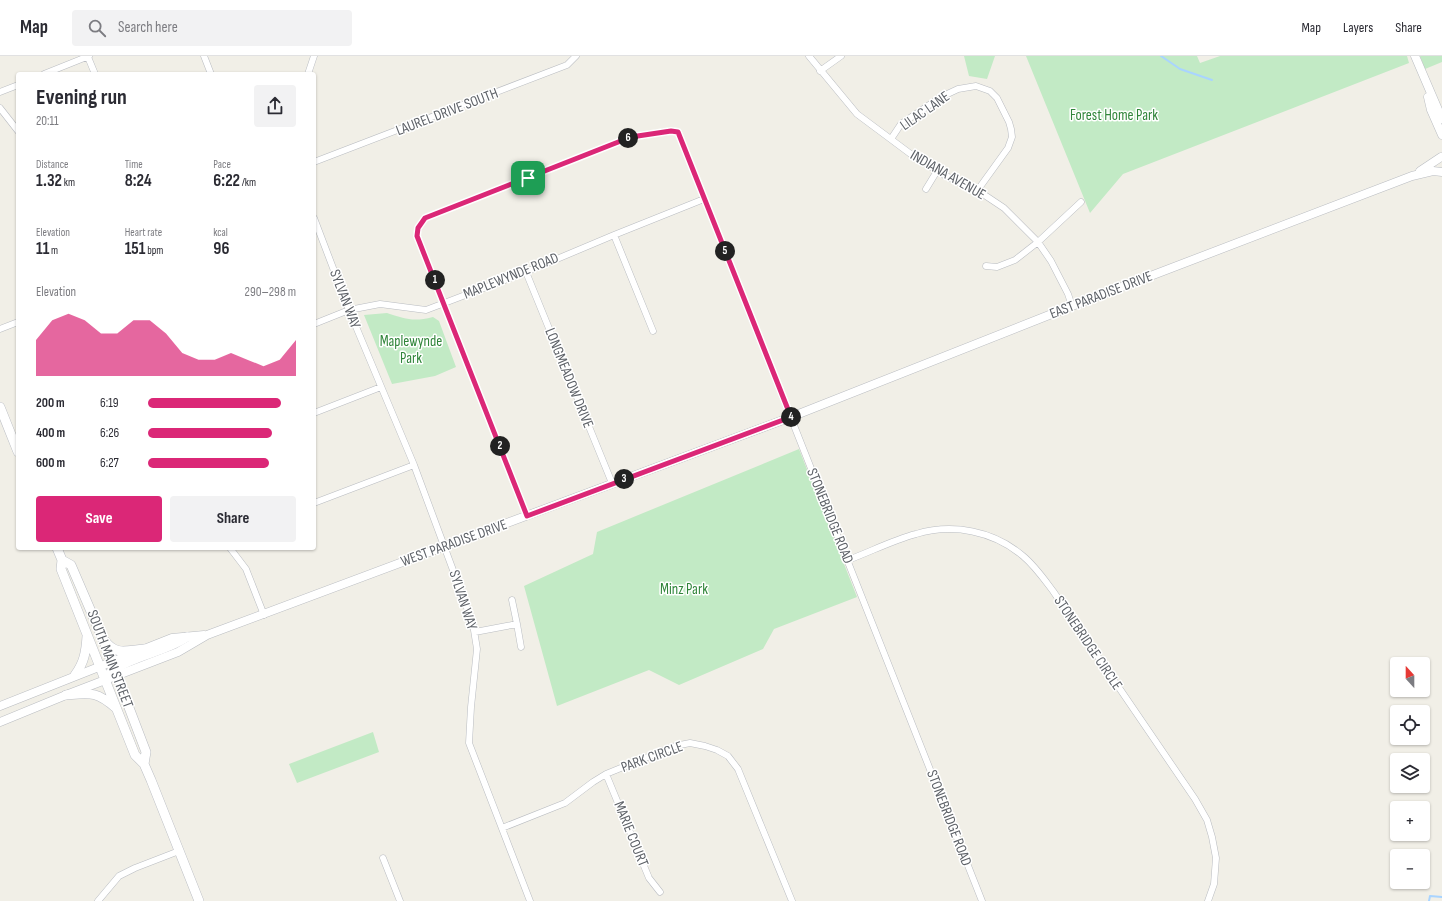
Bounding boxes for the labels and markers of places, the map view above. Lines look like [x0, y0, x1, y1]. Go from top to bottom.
pin: 6 [618, 128, 638, 148]
pin [511, 161, 545, 195]
pin: 5 [715, 241, 735, 261]
pin: 1 [425, 270, 445, 290]
pin: 4 [781, 407, 801, 427]
pin: 2 [490, 436, 510, 456]
pin: 3 [614, 469, 634, 489]

